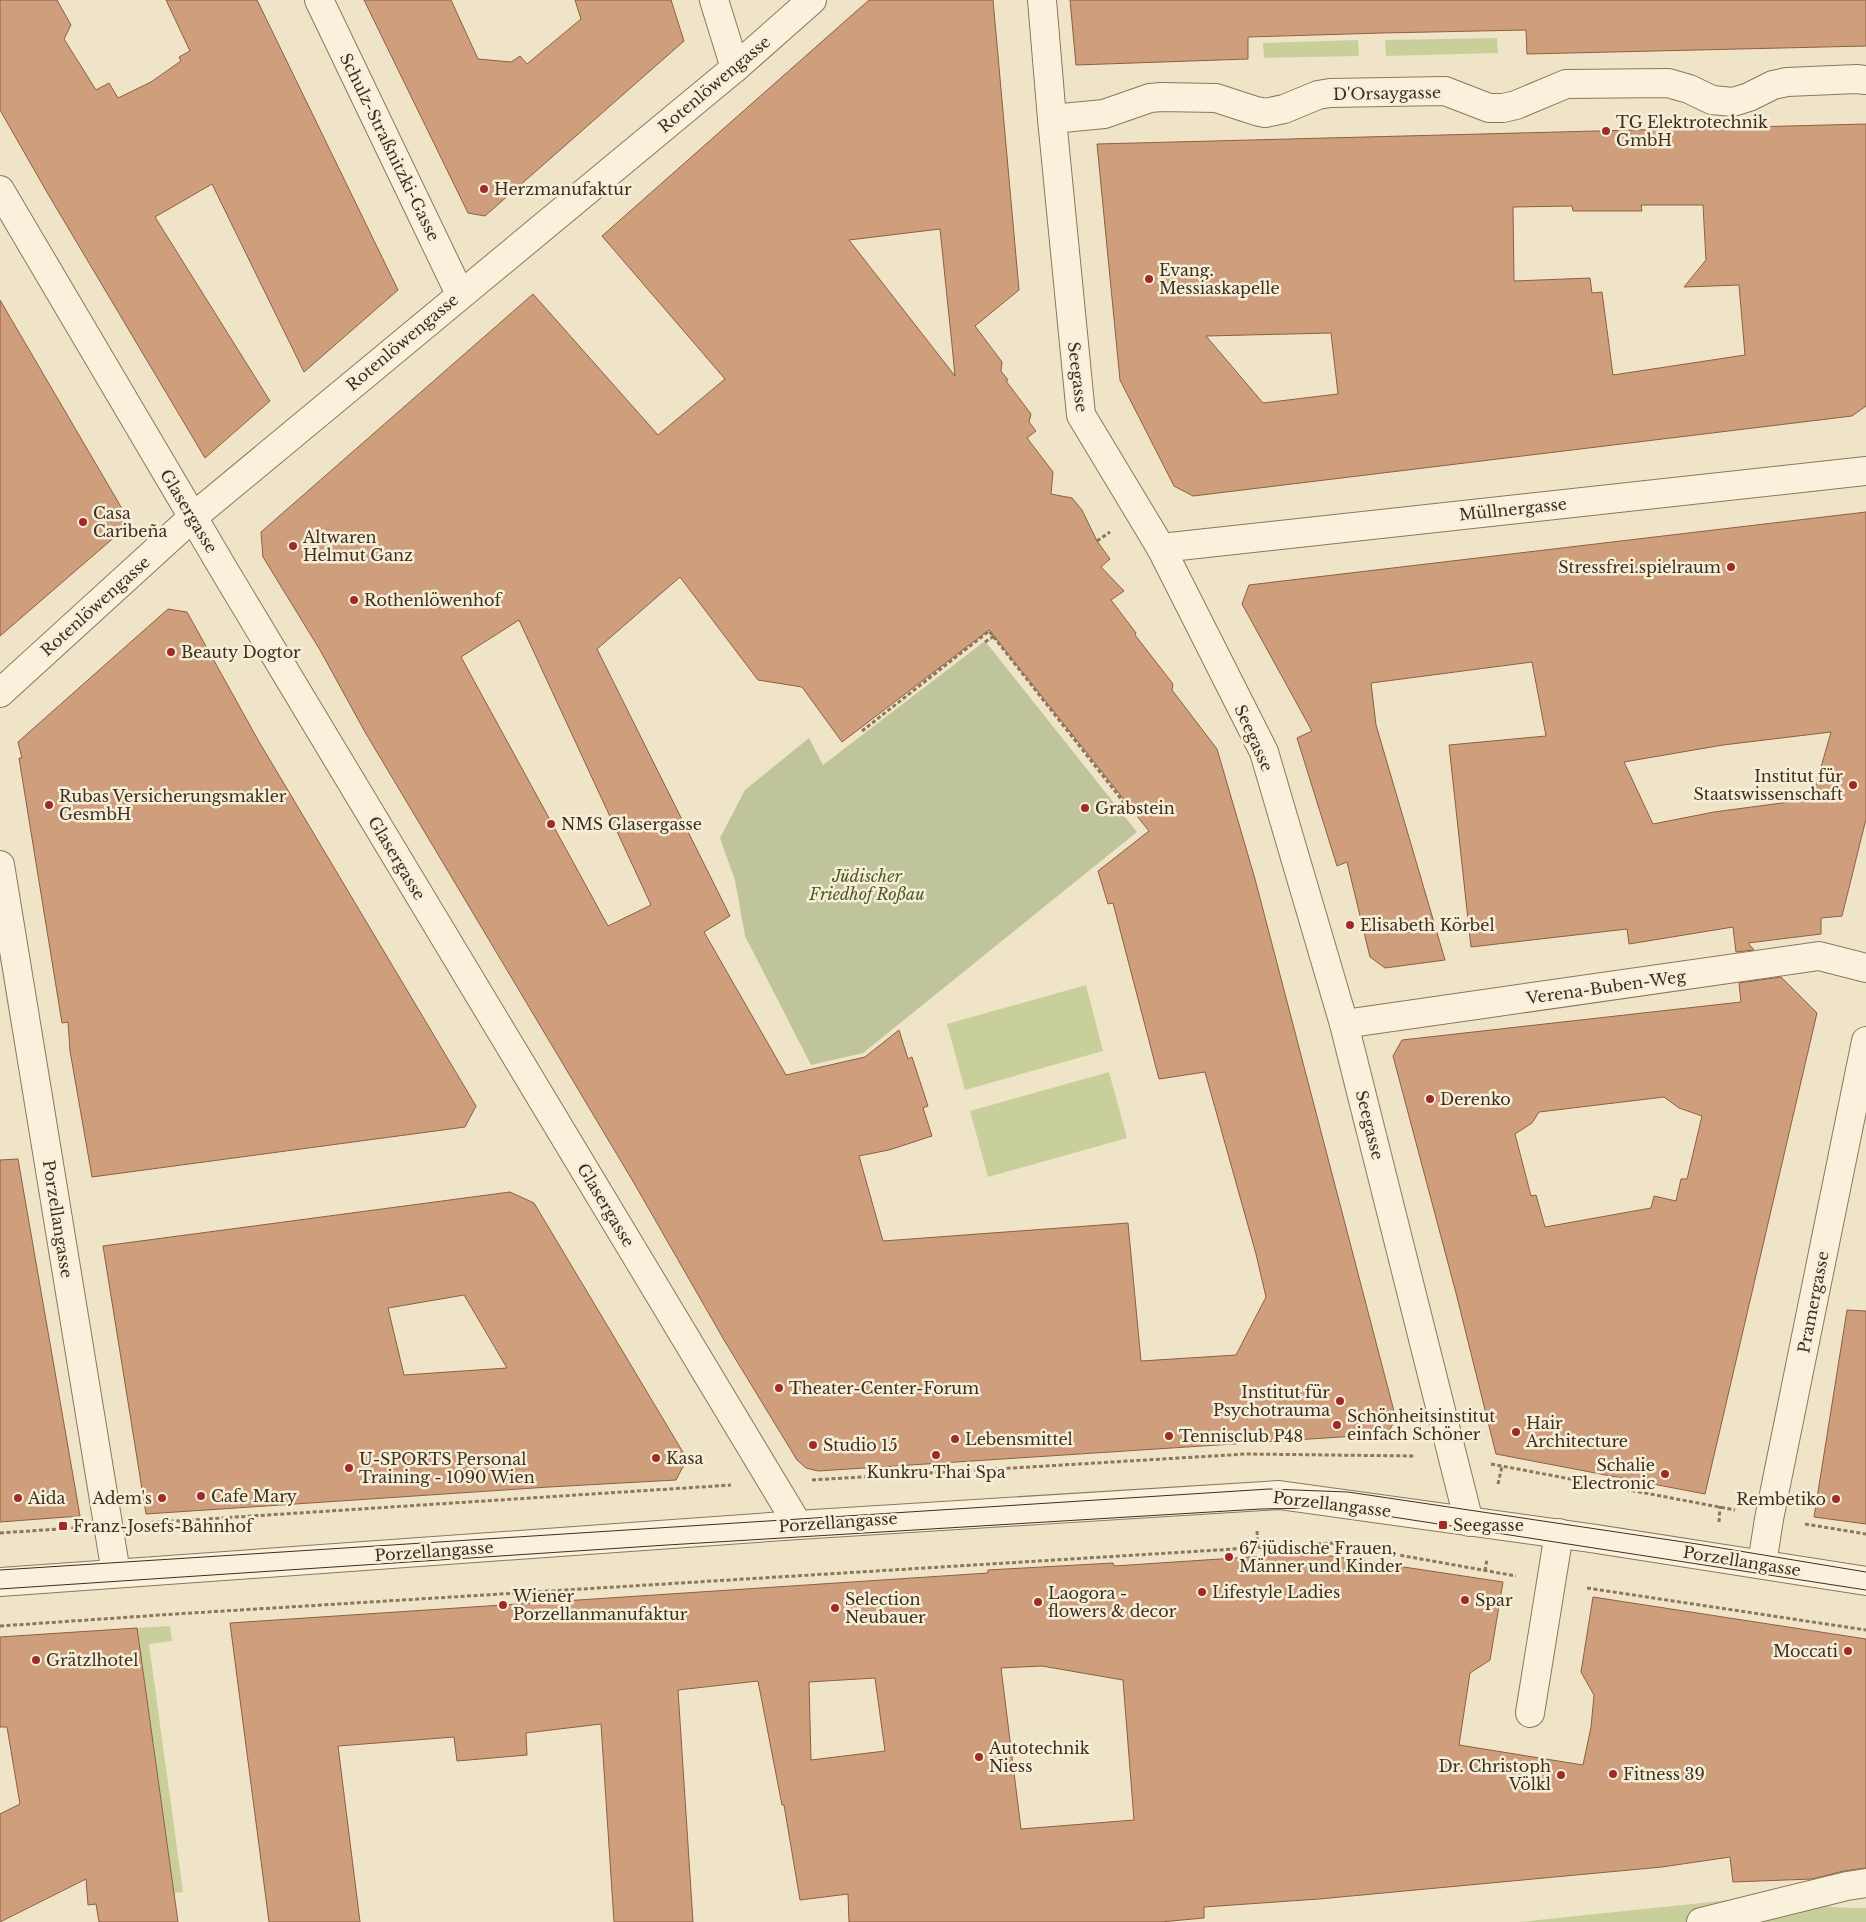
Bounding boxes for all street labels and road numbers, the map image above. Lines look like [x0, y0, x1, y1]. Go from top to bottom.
street label: Rotenlöwengasse [654, 31, 774, 137]
street label: Schulz-Straßnitzki-Gasse [336, 50, 444, 244]
street label: D'Orsaygasse [1333, 82, 1441, 104]
street label: Rotenlöwengasse [342, 289, 462, 395]
street label: Seegasse [1064, 341, 1092, 413]
street label: Glasergasse [156, 465, 222, 557]
street label: Müllnergasse [1458, 493, 1568, 525]
street label: Rotenlöwengasse [36, 552, 154, 660]
street label: Seegasse [1230, 702, 1278, 774]
street label: Glasergasse [364, 812, 430, 904]
street label: Verena-Buben-Weg [1524, 966, 1687, 1008]
street label: Seegasse [1352, 1088, 1388, 1162]
street label: Porzellangasse [39, 1159, 77, 1279]
street label: Glasergasse [573, 1159, 639, 1251]
street label: Pramergasse [1793, 1249, 1833, 1355]
street label: Porzellangasse [1272, 1487, 1392, 1521]
street label: Porzellangasse [778, 1508, 898, 1536]
street label: Porzellangasse [374, 1537, 494, 1565]
street label: Porzellangasse [1682, 1542, 1802, 1580]

